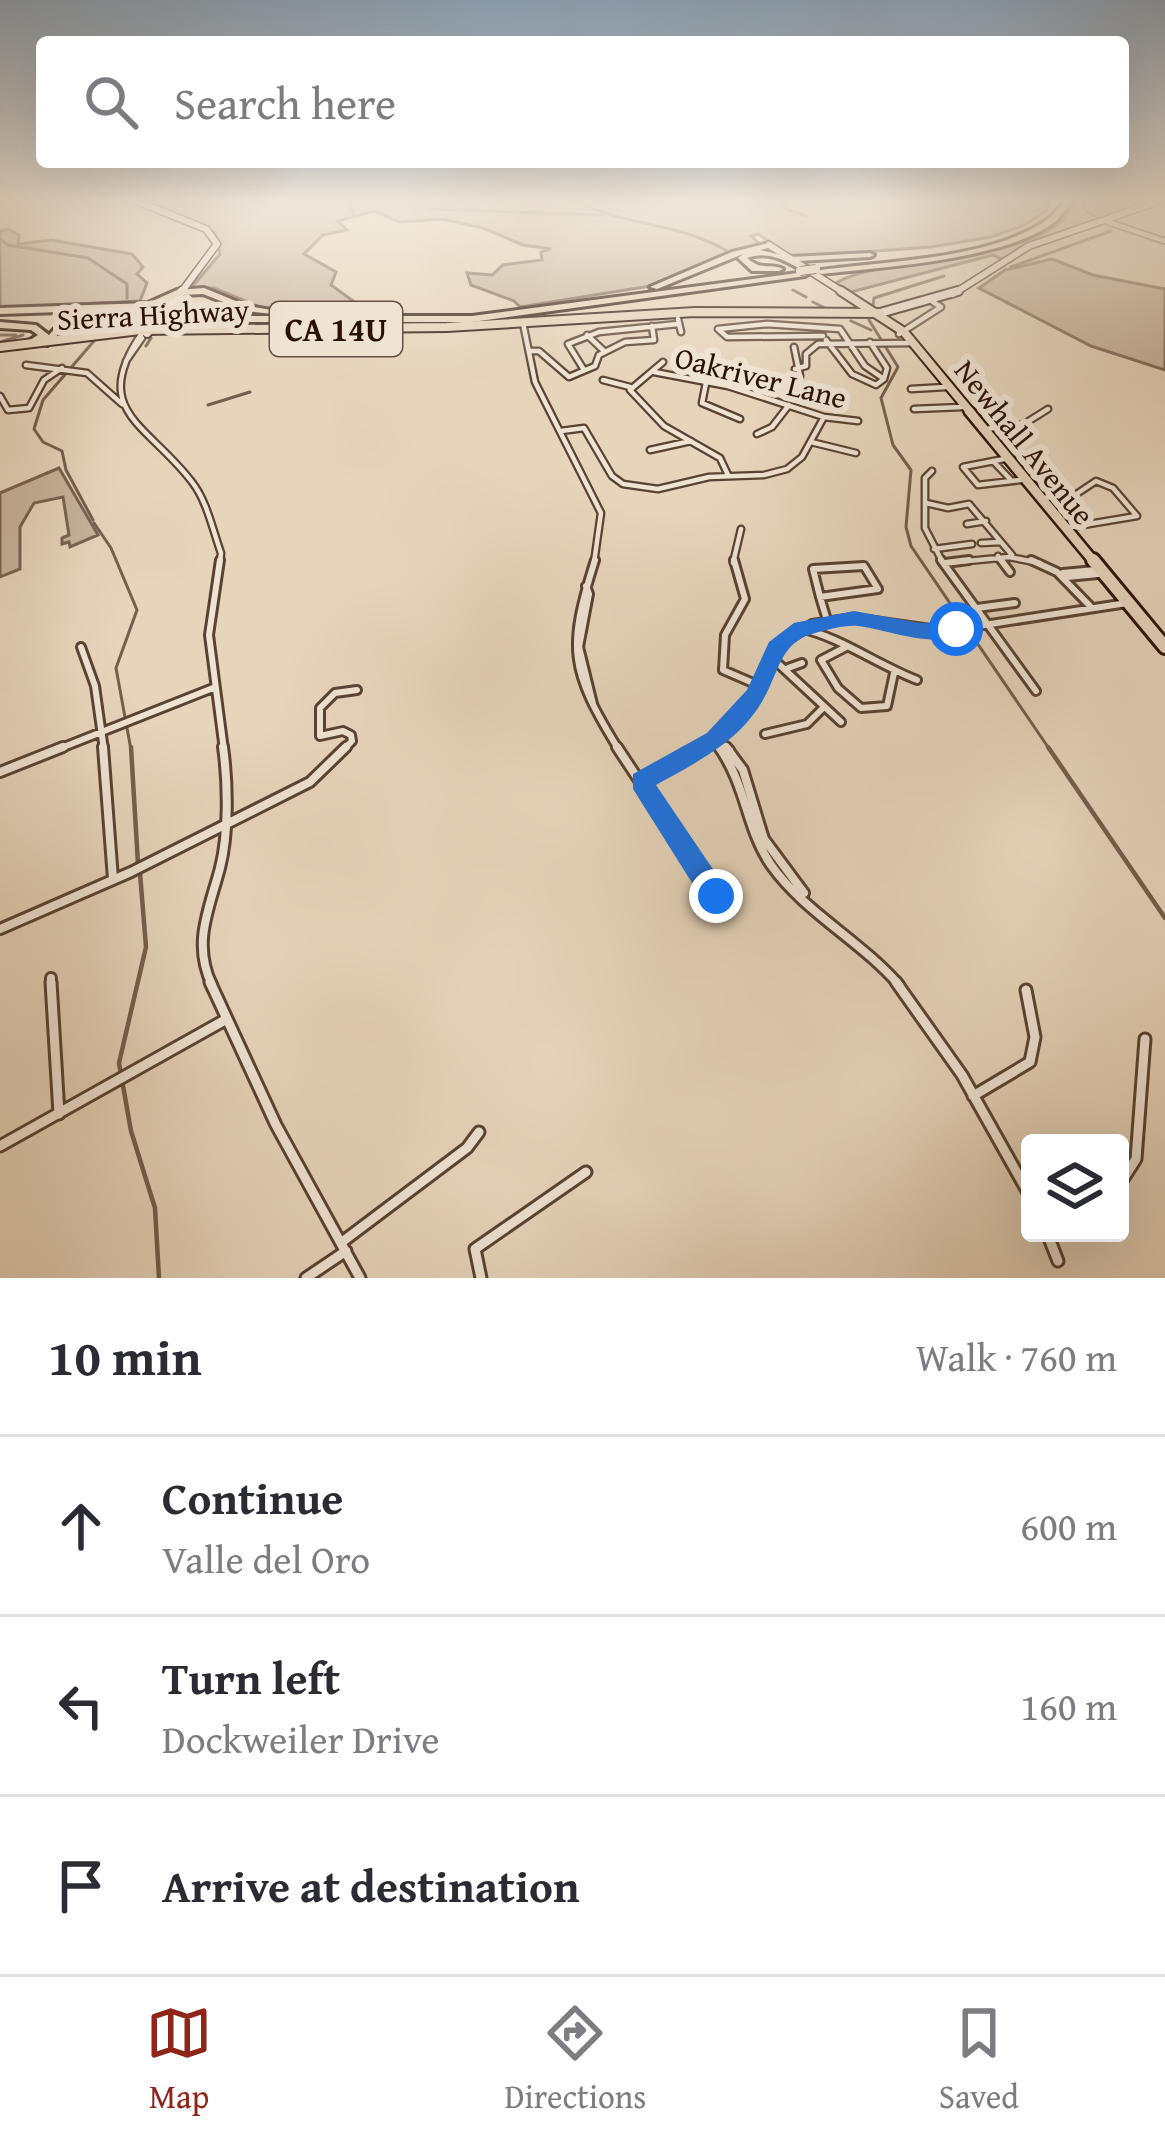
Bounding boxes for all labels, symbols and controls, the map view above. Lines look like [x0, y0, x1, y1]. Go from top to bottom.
search box [36, 36, 1129, 168]
icon: search [78, 69, 144, 135]
text: Search here [174, 70, 396, 135]
street label: Sierra Highway [56, 287, 250, 341]
road number: CA 14U [270, 302, 402, 356]
street label: Oakriver Lane [671, 334, 851, 420]
street label: Newhall Avenue [944, 350, 1106, 534]
route start [929, 602, 983, 656]
route end [689, 869, 743, 923]
map controls [1021, 1134, 1129, 1242]
button: layers [1021, 1134, 1129, 1242]
text: 10 min [48, 1319, 202, 1394]
text: Walk · 760 m [916, 1328, 1117, 1385]
text: Continue [162, 1465, 343, 1530]
icon: ahead [48, 1493, 114, 1559]
text: 600 m [1020, 1497, 1117, 1554]
text: Valle del Oro [162, 1530, 370, 1587]
text: Turn left [162, 1645, 340, 1710]
icon: left [48, 1673, 114, 1739]
text: 160 m [1020, 1677, 1117, 1734]
text: Dockweiler Drive [162, 1710, 440, 1767]
icon: arrive [48, 1853, 114, 1919]
text: Arrive at destination [162, 1853, 580, 1918]
tab: Map [146, 2000, 212, 2120]
tab: Directions [505, 2000, 646, 2120]
tab: Saved [939, 2000, 1019, 2120]

